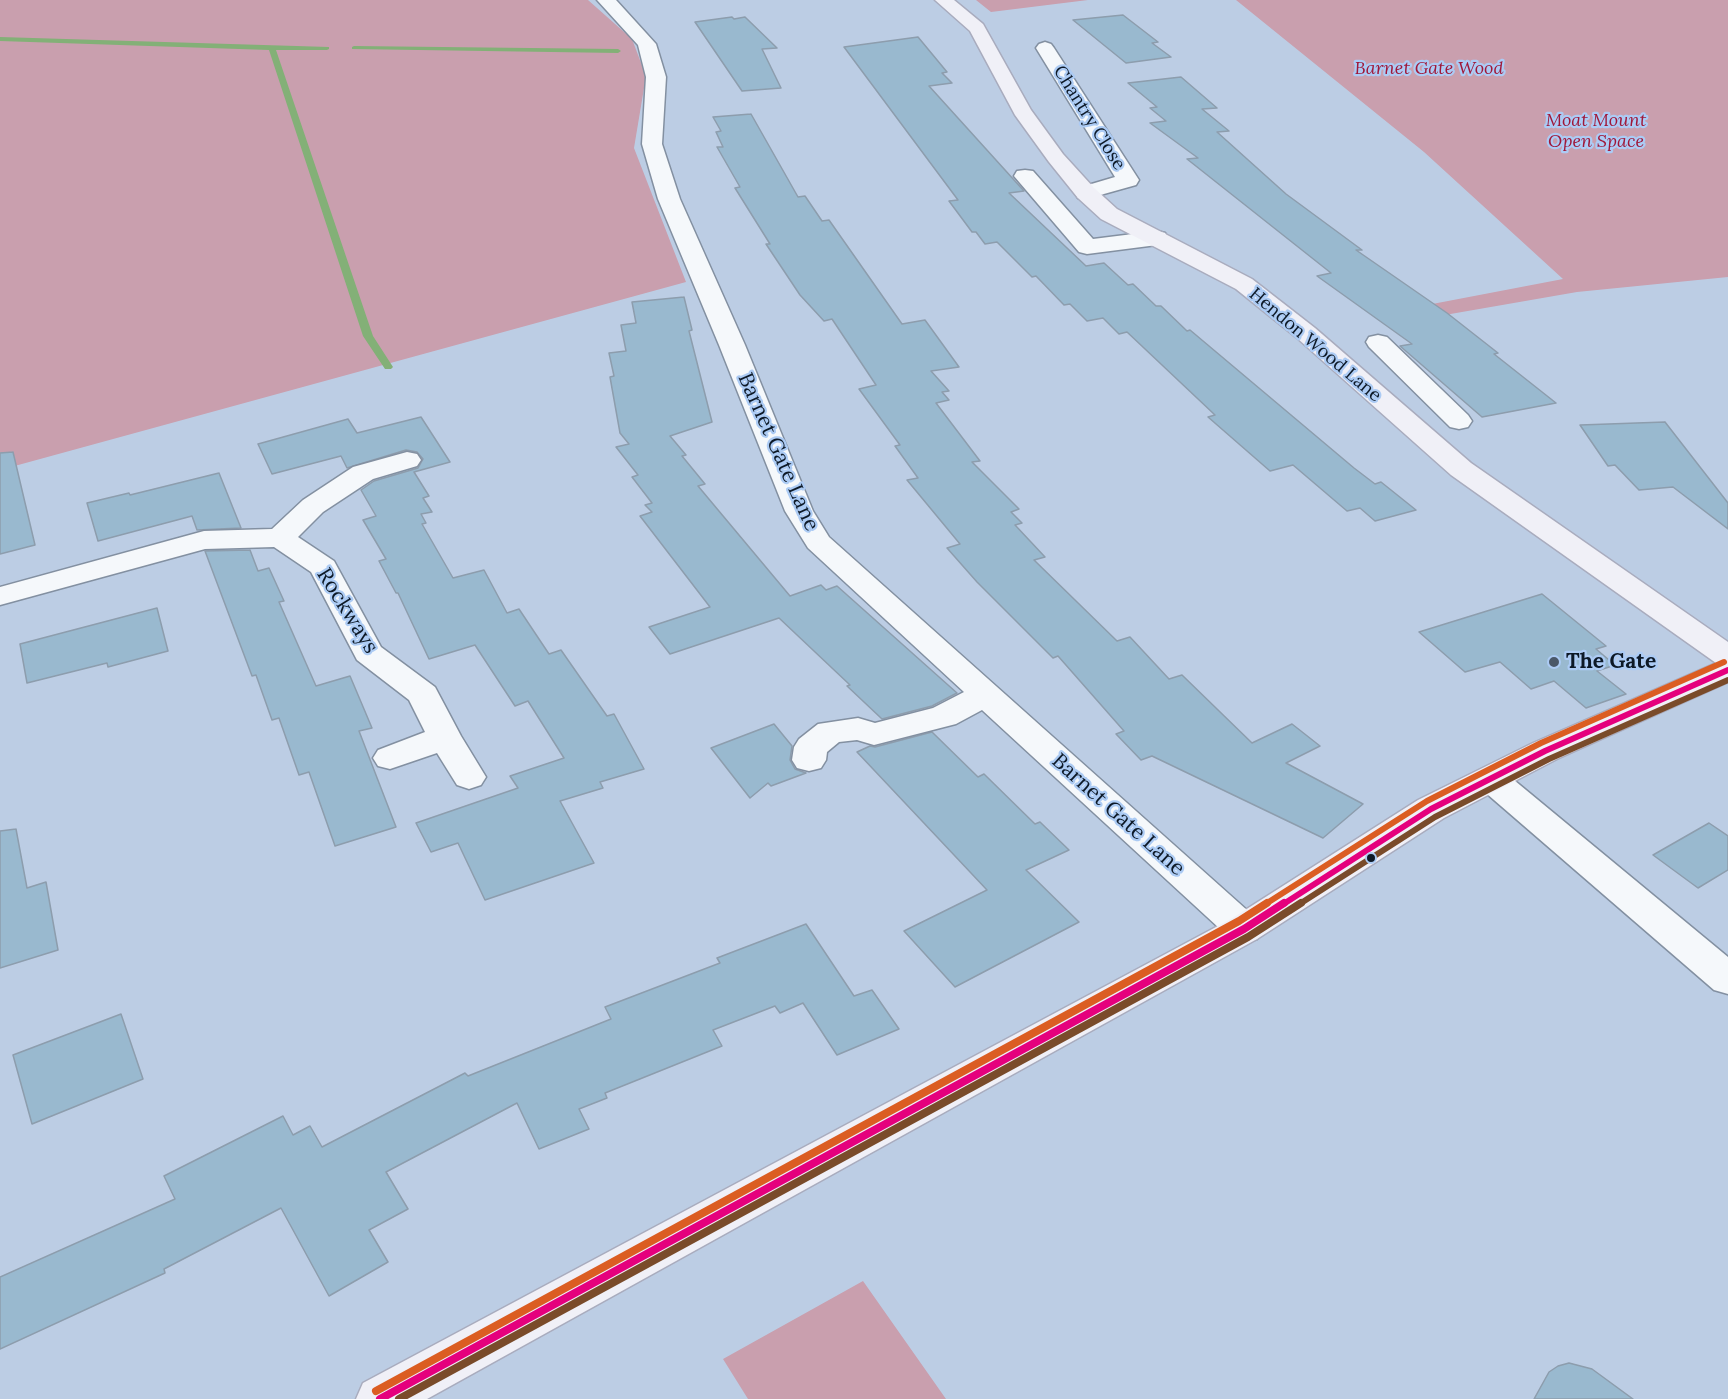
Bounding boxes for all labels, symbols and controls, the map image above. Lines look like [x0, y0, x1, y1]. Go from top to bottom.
park label: Barnet Gate Wood [1355, 58, 1503, 80]
street label: Chantry Close [1048, 62, 1130, 174]
park label: Moat Mount Open Space [1546, 110, 1646, 152]
street label: Hendon Wood Lane [1245, 283, 1385, 407]
street label: Barnet Gate Lane [732, 369, 824, 535]
street label: Rockways [311, 564, 383, 658]
place label: The Gate [1566, 649, 1656, 675]
marker: The Gate [1547, 655, 1561, 669]
street label: Barnet Gate Lane [1046, 749, 1190, 881]
unlabelled marker [1365, 852, 1377, 864]

